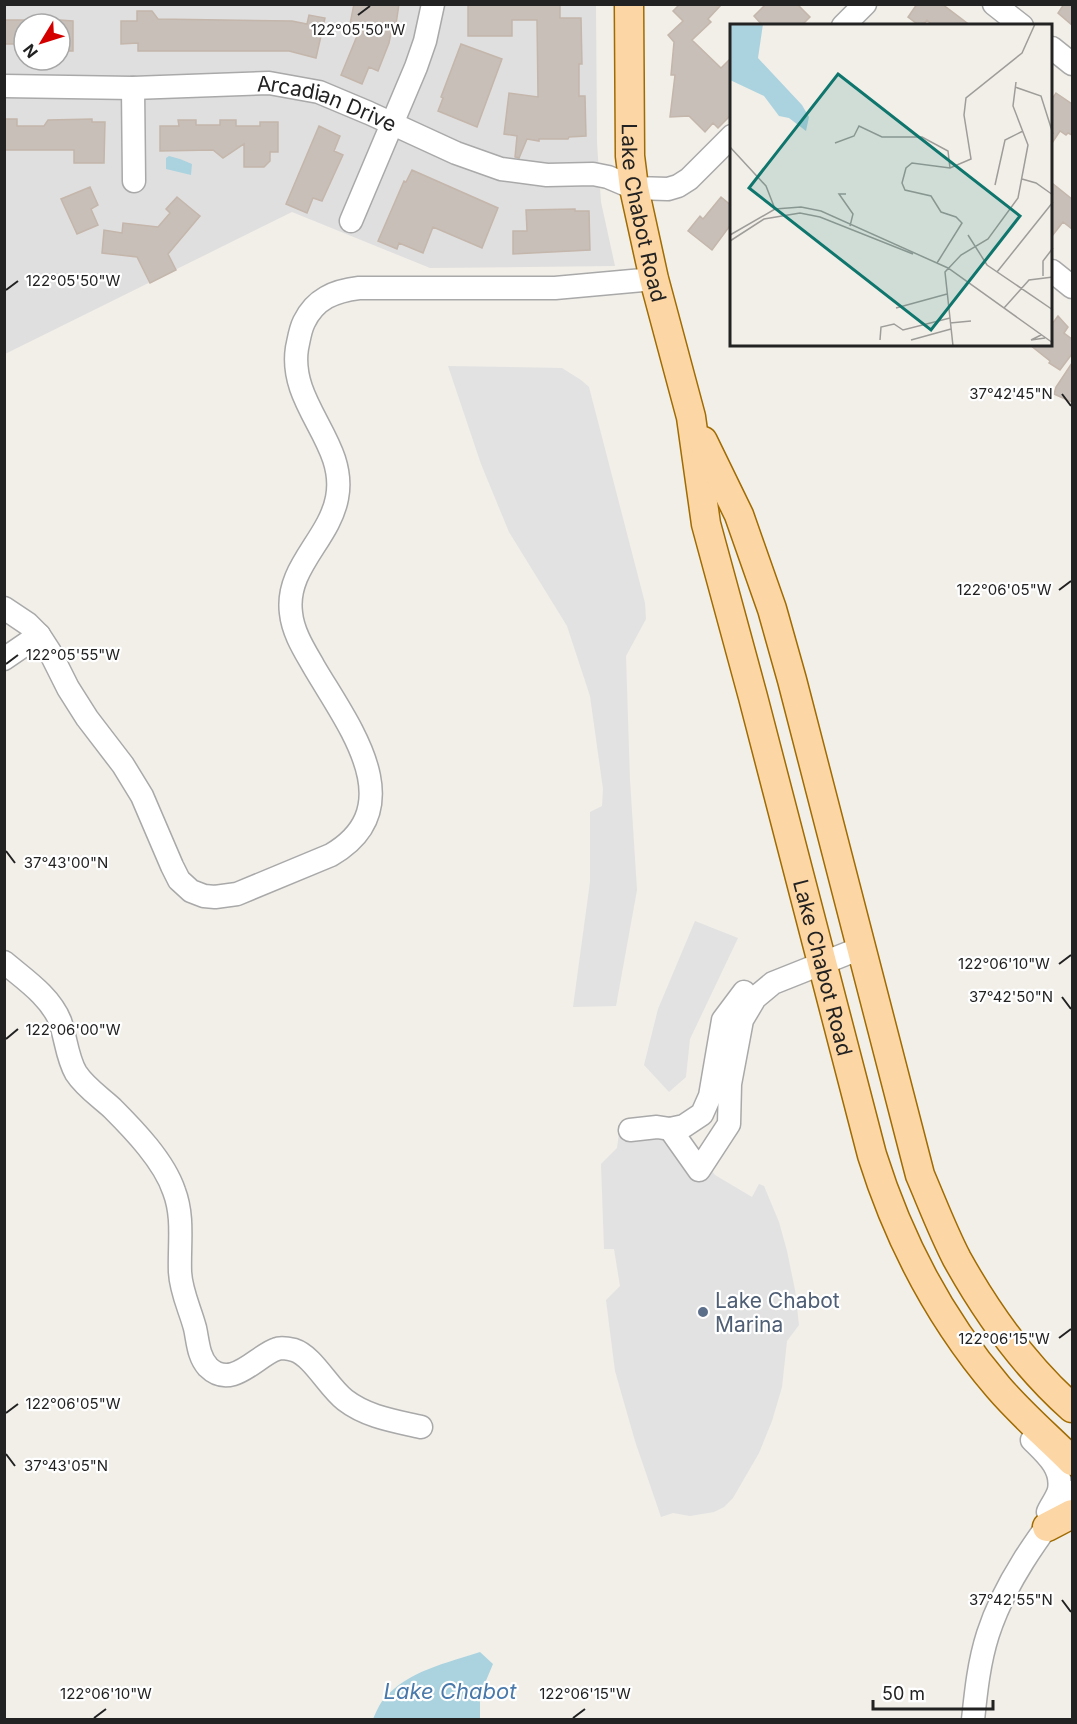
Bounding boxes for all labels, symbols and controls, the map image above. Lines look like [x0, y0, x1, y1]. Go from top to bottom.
north arrow [12, 12, 72, 72]
text: 122°05'50"W [311, 20, 406, 39]
inset map [730, 24, 1053, 346]
text: N [19, 40, 42, 62]
street label: Arcadian Drive [256, 70, 401, 136]
street label: Lake Chabot Road [617, 123, 672, 305]
text: 122°05'50"W [26, 271, 121, 290]
text: 37°42'45"N [969, 384, 1053, 403]
text: 122°06'05"W [957, 580, 1052, 599]
text: 122°05'55"W [26, 645, 120, 664]
text: 37°43'00"N [24, 853, 108, 872]
street label: Lake Chabot Road [788, 876, 858, 1058]
text: 122°06'10"W [958, 954, 1050, 973]
text: 37°42'50"N [969, 987, 1053, 1006]
text: 122°06'00"W [25, 1020, 121, 1039]
place label: Lake Chabot Marina [715, 1288, 840, 1337]
marker: Lake Chabot Marina [696, 1305, 710, 1319]
text: 122°06'15"W [958, 1329, 1050, 1348]
text: 122°06'05"W [26, 1394, 121, 1413]
text: 37°43'05"N [24, 1456, 108, 1475]
text: 37°42'55"N [969, 1590, 1053, 1609]
scale bar [873, 1673, 993, 1711]
water label: Lake Chabot [384, 1678, 517, 1704]
text: 50 m [882, 1683, 925, 1704]
text: 122°06'10"W [60, 1684, 152, 1703]
text: 122°06'15"W [539, 1684, 631, 1703]

